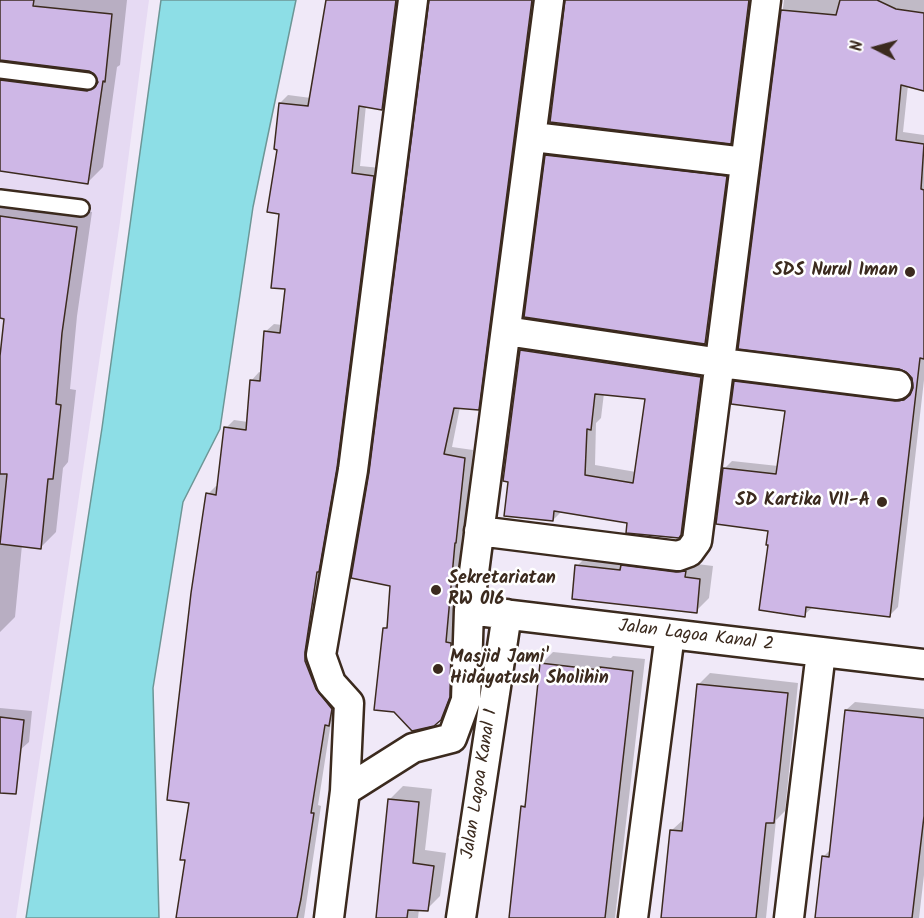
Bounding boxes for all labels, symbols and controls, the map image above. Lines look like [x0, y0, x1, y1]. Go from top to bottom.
north arrow [846, 18, 906, 78]
text: N [845, 40, 871, 52]
place label: SDS Nurul Iman [773, 261, 898, 283]
marker: SDS Nurul Iman [903, 265, 917, 279]
place label: SD Kartika VII-A [735, 491, 870, 513]
marker: SD Kartika VII-A [875, 495, 889, 509]
place label: Sekretariatan RW 016 [448, 569, 556, 612]
marker: Sekretariatan RW 016 [429, 583, 443, 597]
street label: Jalan Lagoa Kanal 2 [617, 617, 775, 657]
place label: Masjid Jami' Hidayatush Sholihin [450, 648, 609, 690]
marker: Masjid Jami' Hidayatush Sholihin [431, 662, 445, 676]
street label: Jalan Lagoa Kanal 1 [458, 707, 504, 861]

